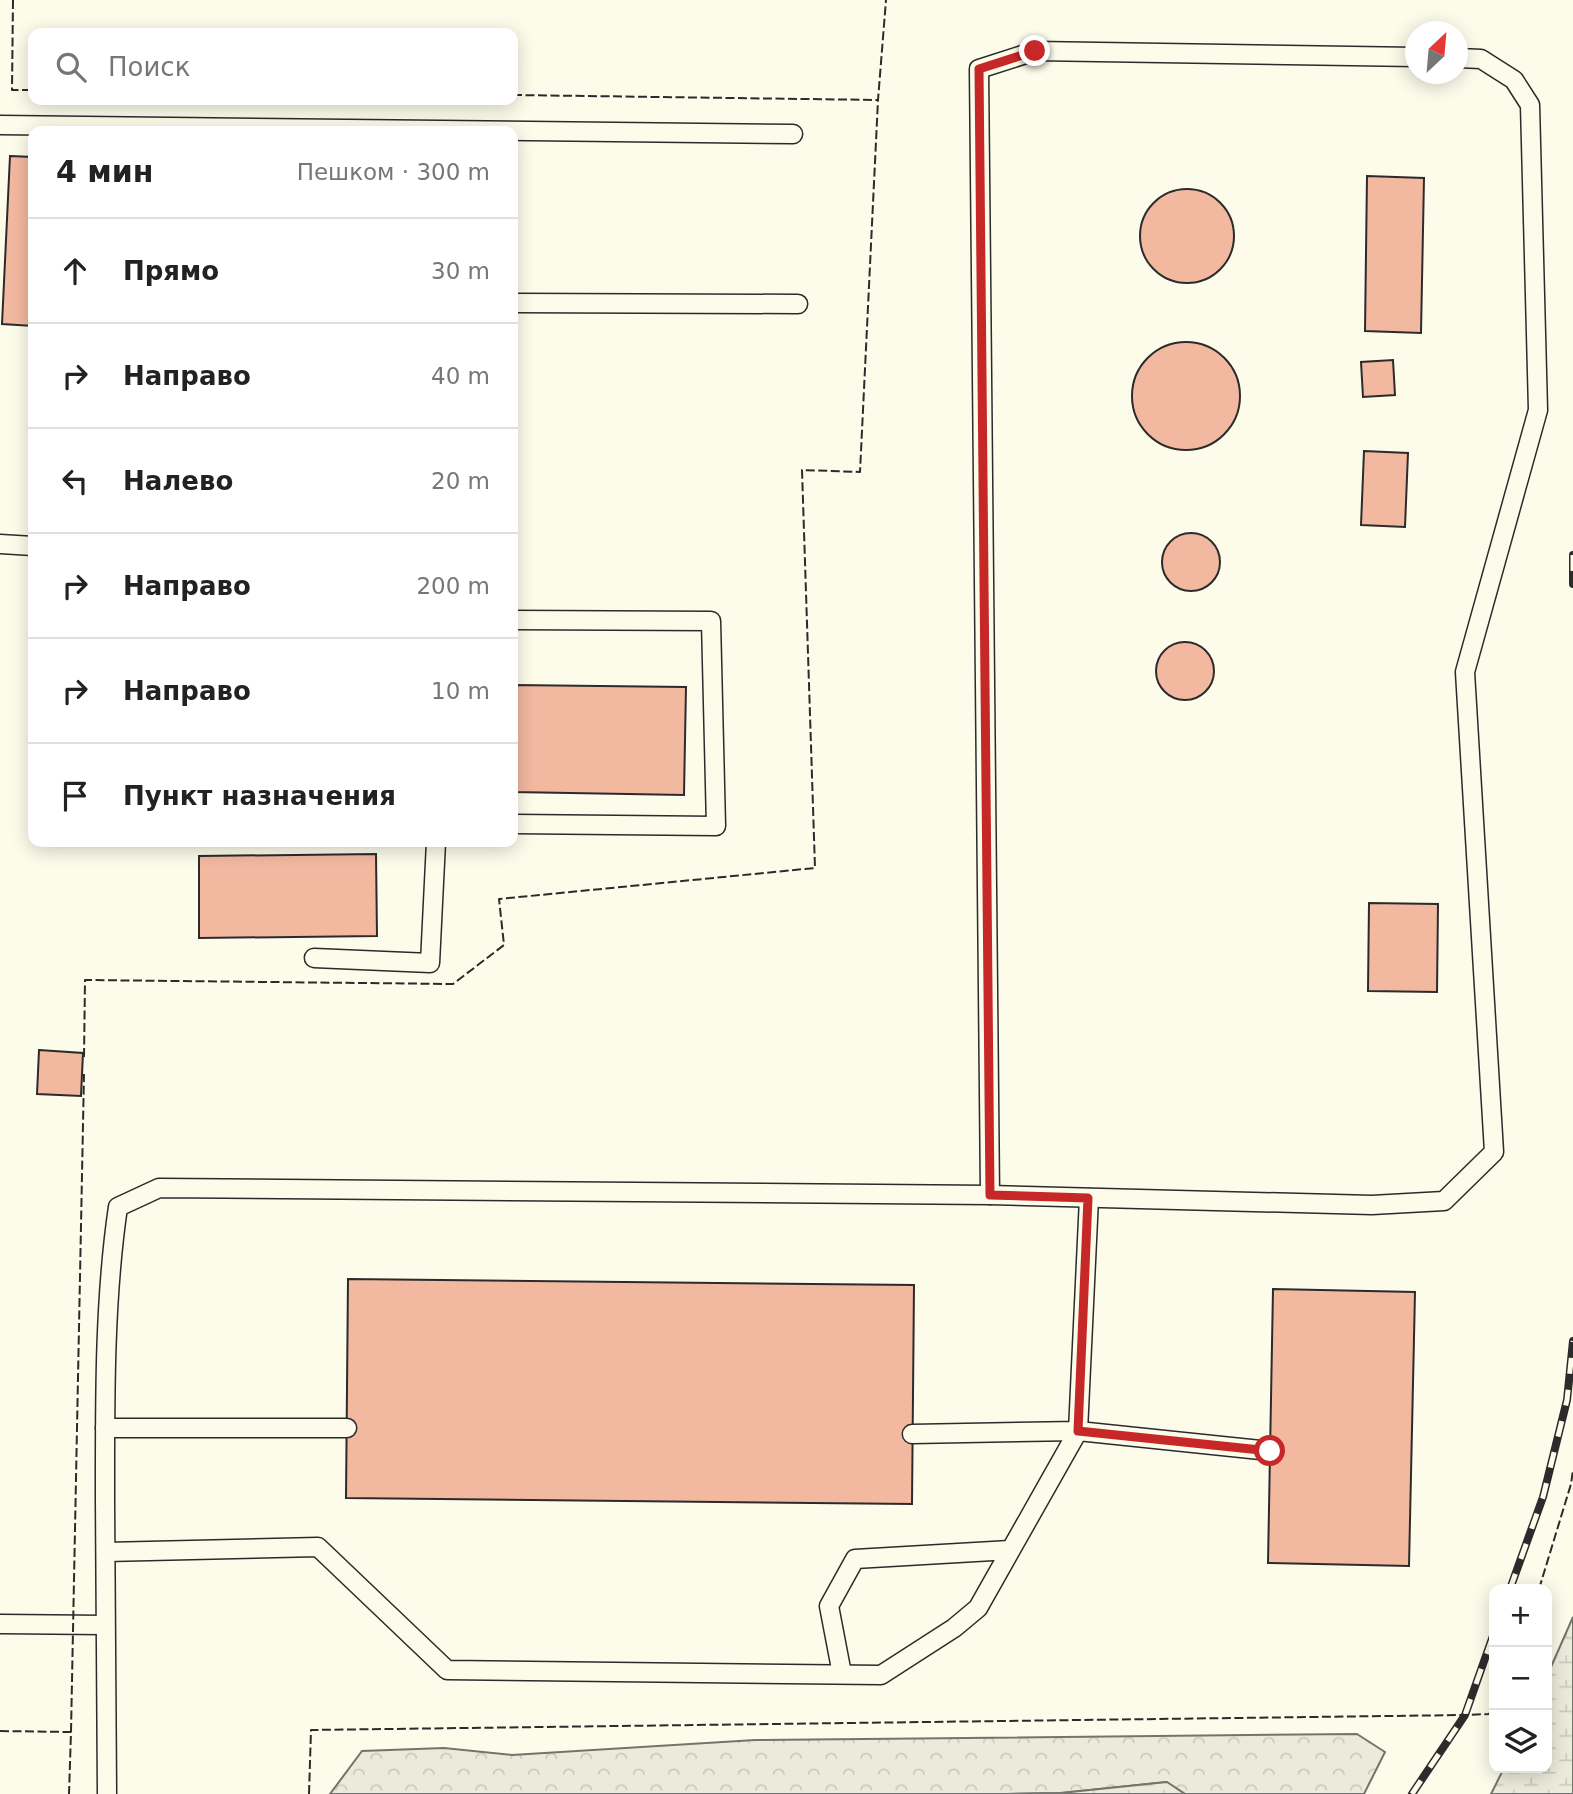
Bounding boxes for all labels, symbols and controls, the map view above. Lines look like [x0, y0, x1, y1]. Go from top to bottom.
north arrow [1405, 21, 1468, 84]
search box [28, 28, 518, 105]
route end [1019, 35, 1050, 66]
icon: search [52, 48, 90, 86]
text: Поиск [108, 52, 190, 82]
text: 4 мин [56, 154, 154, 189]
text: Пешком · 300 m [297, 159, 490, 185]
icon: ahead [56, 252, 94, 290]
text: Прямо [123, 256, 219, 286]
text: 30 m [431, 258, 490, 284]
icon: right [56, 357, 94, 395]
text: Направо [123, 361, 251, 391]
text: 40 m [431, 363, 490, 389]
icon: left [56, 462, 94, 500]
text: Налево [123, 466, 233, 496]
text: 20 m [431, 468, 490, 494]
icon: right [56, 567, 94, 605]
text: Направо [123, 571, 251, 601]
text: 200 m [416, 573, 490, 599]
icon: right [56, 672, 94, 710]
text: Направо [123, 676, 251, 706]
text: 10 m [431, 678, 490, 704]
icon: arrive [56, 777, 94, 815]
text: Пункт назначения [123, 781, 396, 811]
route start [1254, 1435, 1285, 1466]
map controls [1489, 1584, 1552, 1773]
button: + [1489, 1584, 1552, 1647]
button: − [1489, 1647, 1552, 1710]
button: layers [1489, 1710, 1552, 1773]

